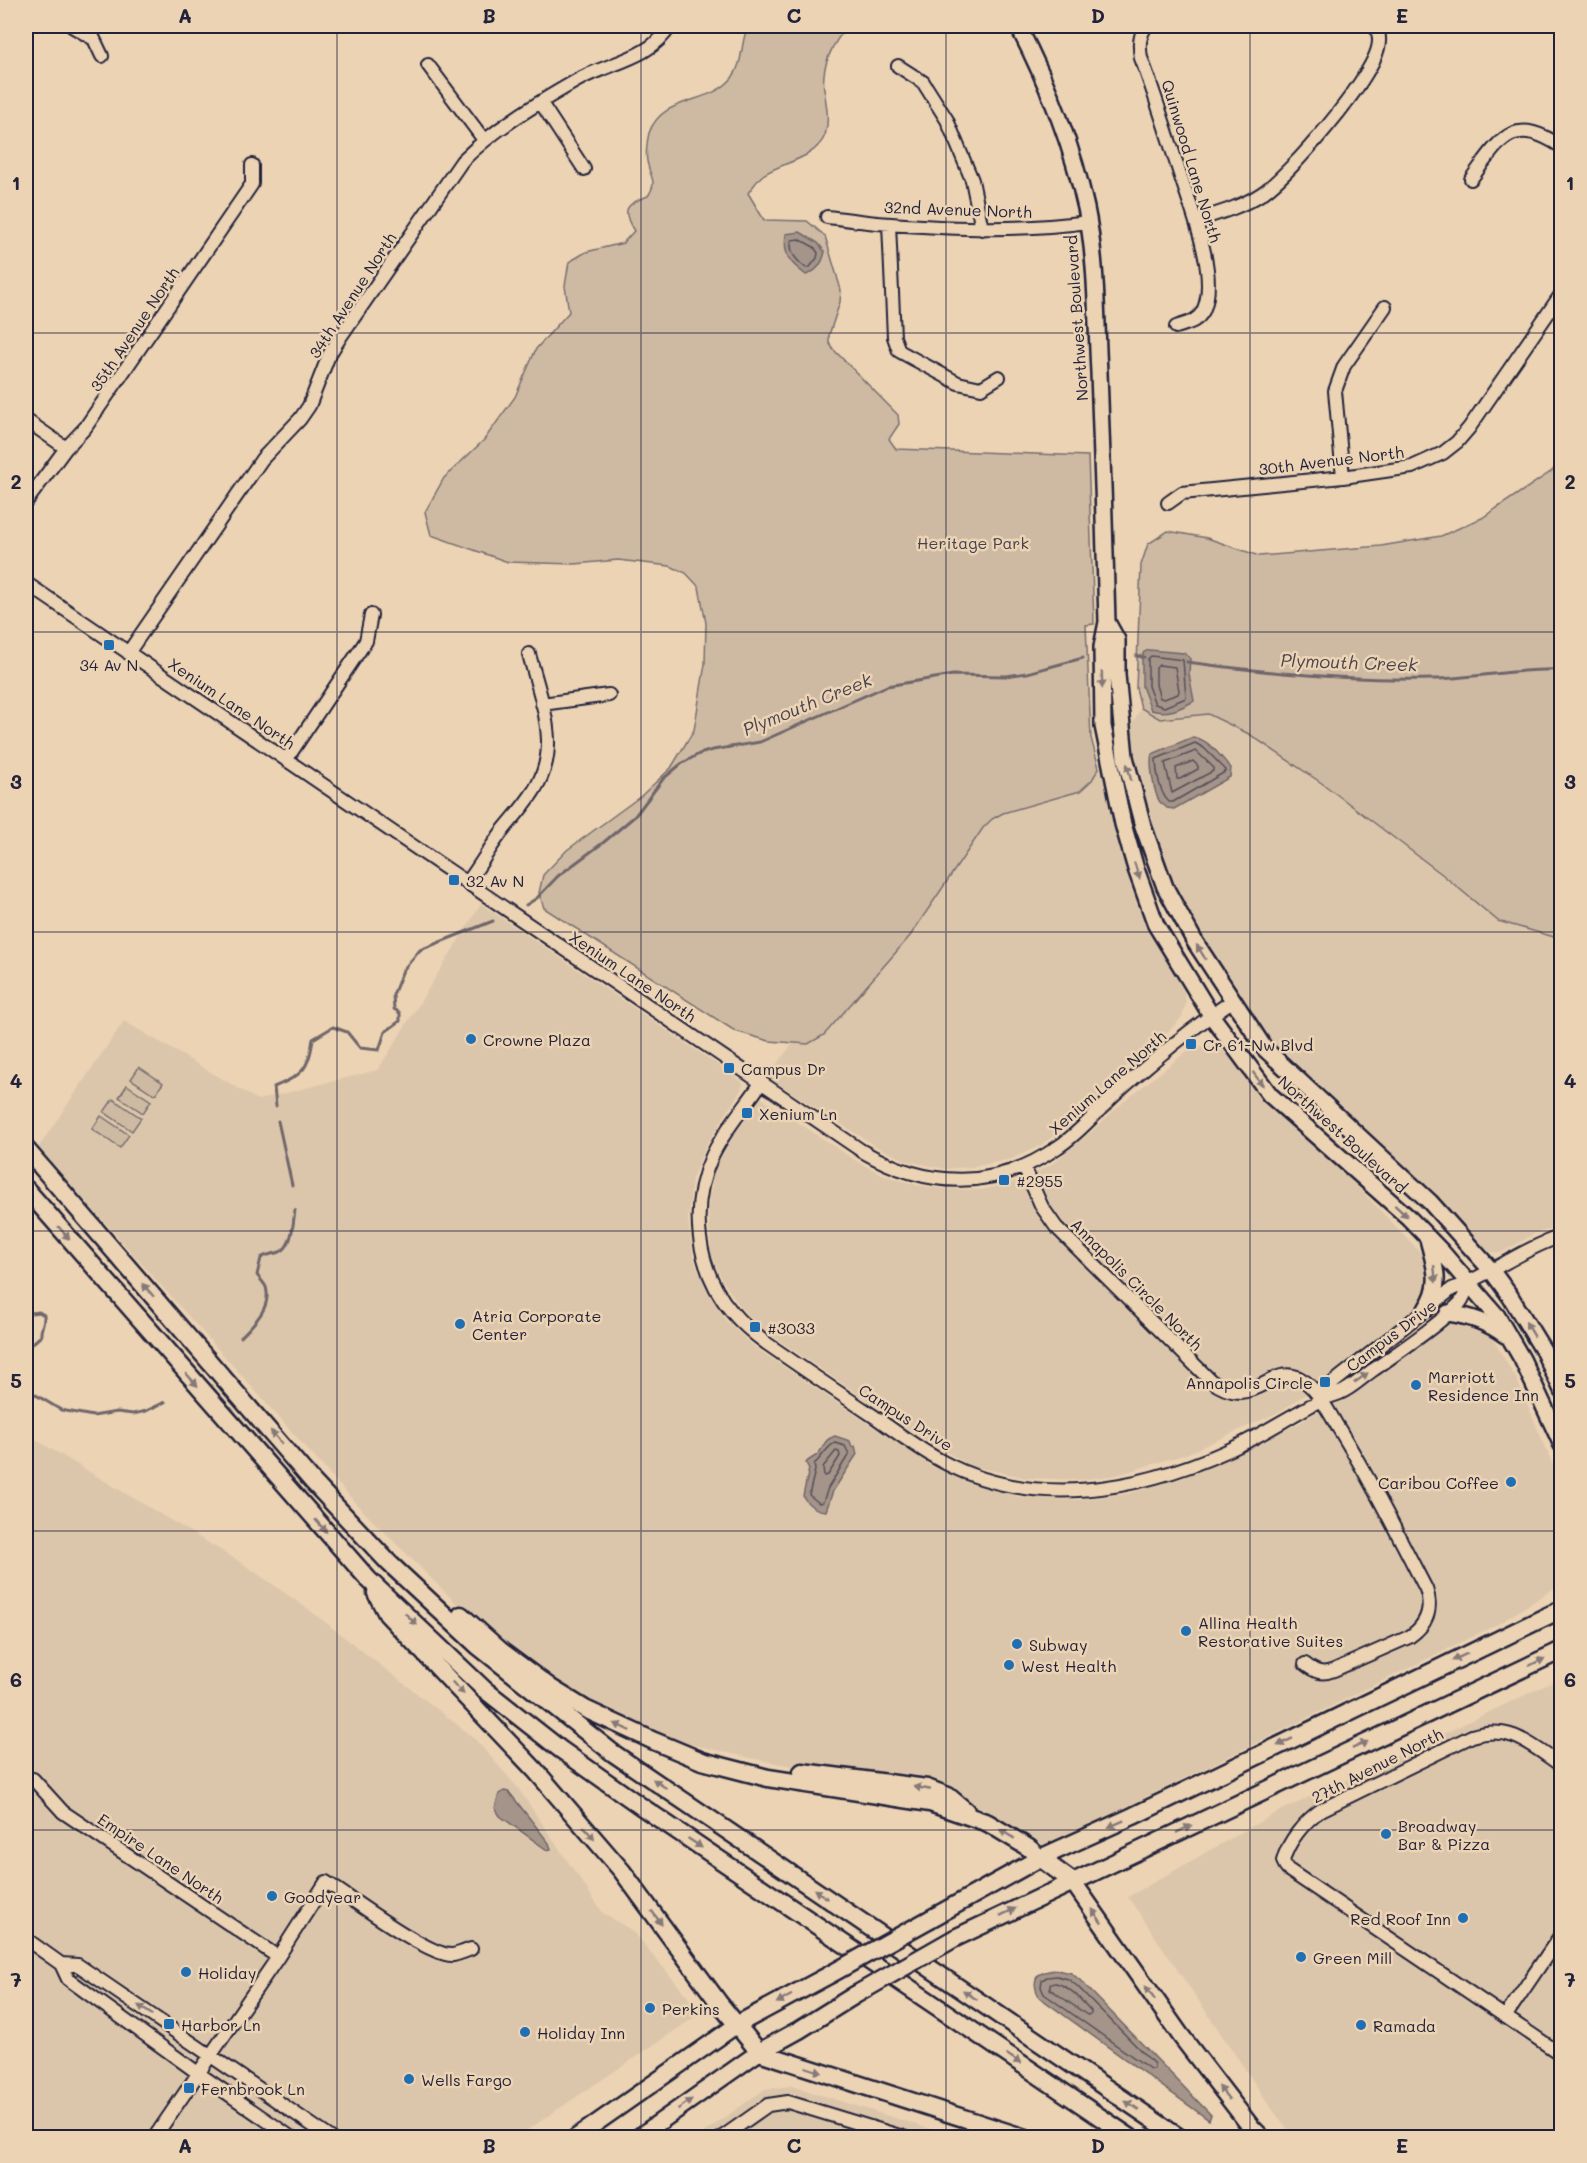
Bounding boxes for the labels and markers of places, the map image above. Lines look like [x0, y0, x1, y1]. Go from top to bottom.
marker: 34 Av N [102, 638, 116, 652]
place label: 34 Av N [80, 654, 138, 675]
place label: 32 Av N [466, 870, 524, 891]
marker: 32 Av N [447, 873, 461, 887]
place label: Crowne Plaza [483, 1029, 591, 1050]
marker: Crowne Plaza [464, 1032, 478, 1046]
place label: Cr 61-Nw Blvd [1203, 1034, 1313, 1055]
marker: Cr 61-Nw Blvd [1184, 1037, 1198, 1051]
place label: Campus Dr [741, 1058, 826, 1079]
marker: Campus Dr [722, 1061, 736, 1075]
place label: Xenium Ln [759, 1103, 837, 1124]
marker: Xenium Ln [740, 1106, 754, 1120]
place label: #2955 [1016, 1170, 1063, 1191]
marker: #2955 [997, 1173, 1011, 1187]
place label: Atria Corporate Center [472, 1305, 601, 1344]
marker: Atria Corporate Center [453, 1317, 467, 1331]
place label: #3033 [767, 1317, 815, 1338]
marker: #3033 [748, 1320, 762, 1334]
place label: Marriott Residence Inn [1428, 1366, 1539, 1405]
place label: Annapolis Circle [1185, 1372, 1313, 1393]
marker: Annapolis Circle [1318, 1375, 1332, 1389]
marker: Marriott Residence Inn [1409, 1378, 1423, 1392]
place label: Caribou Coffee [1378, 1472, 1499, 1493]
marker: Caribou Coffee [1504, 1475, 1518, 1489]
place label: Allina Health Restorative Suites [1198, 1612, 1343, 1651]
marker: Allina Health Restorative Suites [1179, 1624, 1193, 1638]
place label: Subway [1029, 1634, 1088, 1655]
marker: Subway [1010, 1637, 1024, 1651]
place label: West Health [1021, 1655, 1116, 1676]
marker: West Health [1002, 1658, 1016, 1672]
place label: Broadway Bar & Pizza [1398, 1815, 1490, 1854]
marker: Broadway Bar & Pizza [1379, 1827, 1393, 1841]
place label: Goodyear [284, 1886, 361, 1907]
marker: Goodyear [265, 1889, 279, 1903]
place label: Red Roof Inn [1350, 1908, 1451, 1929]
marker: Red Roof Inn [1456, 1911, 1470, 1925]
place label: Green Mill [1313, 1947, 1392, 1968]
marker: Green Mill [1294, 1950, 1308, 1964]
place label: Holiday [198, 1962, 256, 1983]
marker: Holiday [179, 1965, 193, 1979]
place label: Perkins [662, 1998, 720, 2019]
marker: Perkins [643, 2001, 657, 2015]
place label: Harbor Ln [181, 2014, 261, 2035]
place label: Ramada [1373, 2015, 1436, 2036]
marker: Harbor Ln [162, 2017, 176, 2031]
marker: Ramada [1354, 2018, 1368, 2032]
place label: Holiday Inn [537, 2022, 625, 2043]
marker: Holiday Inn [518, 2025, 532, 2039]
place label: Wells Fargo [421, 2069, 512, 2090]
marker: Wells Fargo [402, 2072, 416, 2086]
place label: Fernbrook Ln [201, 2078, 305, 2099]
marker: Fernbrook Ln [182, 2081, 196, 2095]

